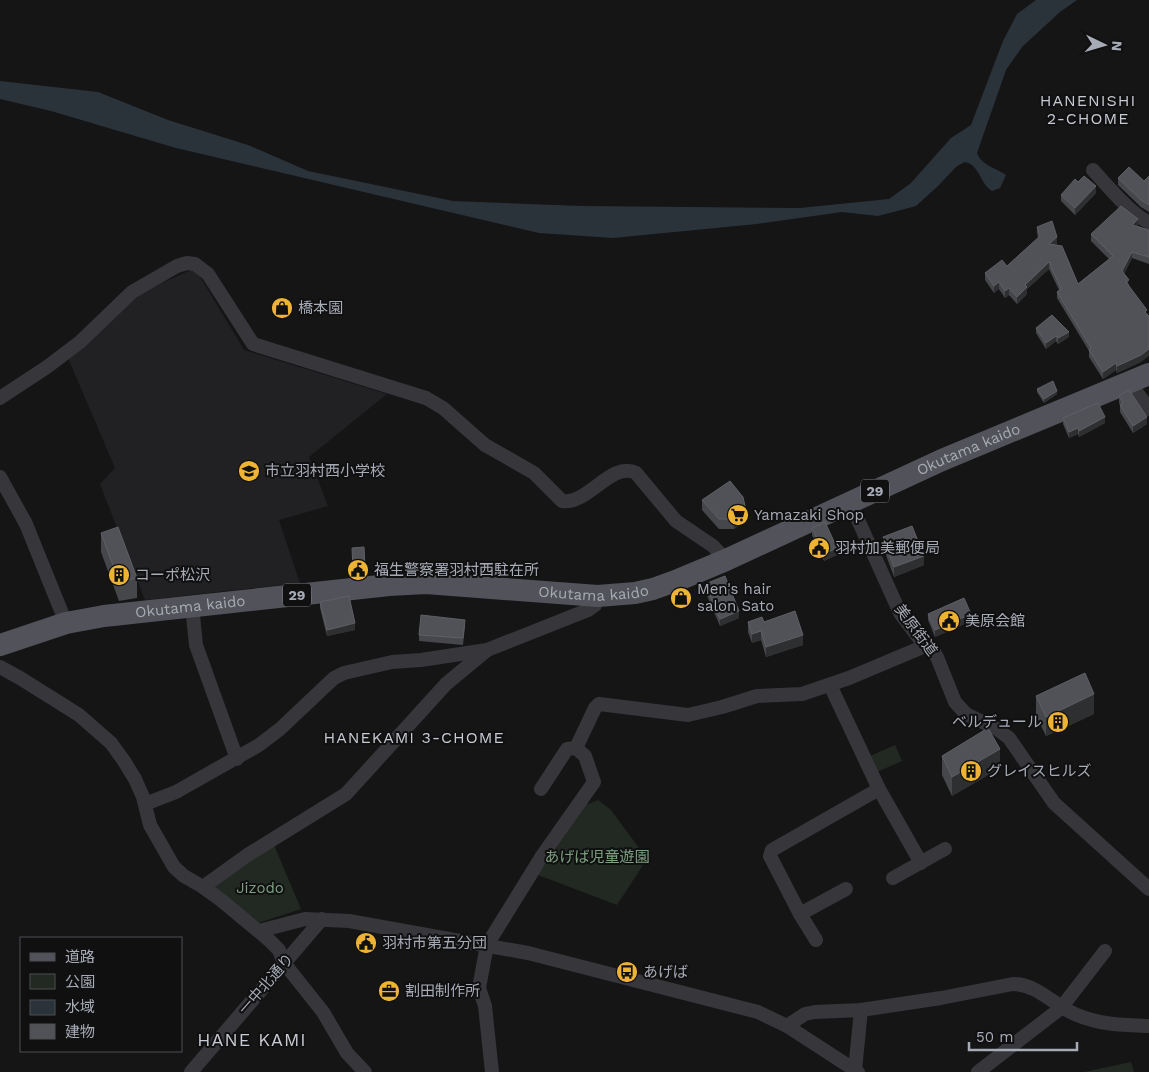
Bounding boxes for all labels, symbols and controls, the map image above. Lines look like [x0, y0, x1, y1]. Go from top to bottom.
north arrow [1079, 20, 1129, 70]
text: N [1109, 40, 1125, 52]
district label: HANENISHI 2-CHOME [1040, 91, 1136, 128]
shop icon: 橋本園 [270, 296, 294, 320]
place label: 橋本園 [298, 299, 343, 317]
street label: Okutama kaido [914, 420, 1023, 479]
school or university icon: 市立羽村西小学校 [237, 459, 261, 483]
place label: 市立羽村西小学校 [265, 462, 385, 480]
road number: 29 [861, 480, 889, 502]
supermarket icon: Yamazaki Shop [726, 503, 750, 527]
place label: Yamazaki Shop [754, 506, 864, 524]
public building icon: 羽村加美郵便局 [807, 536, 831, 560]
place label: 羽村加美郵便局 [835, 539, 940, 557]
public building icon: 福生警察署羽村西駐在所 [346, 558, 370, 582]
place label: 福生警察署羽村西駐在所 [374, 561, 539, 579]
building icon: コーポ松沢 [107, 563, 131, 587]
place label: コーポ松沢 [135, 566, 210, 584]
place label: Men's hair salon Sato [697, 580, 774, 615]
street label: Okutama kaido [538, 581, 650, 605]
road number: 29 [283, 584, 311, 606]
shop icon: Men's hair salon Sato [669, 586, 693, 610]
street label: Okutama kaido [134, 592, 246, 622]
street label: 美原街道 [891, 601, 941, 659]
public building icon: 美原会館 [937, 609, 961, 633]
place label: 美原会館 [965, 612, 1025, 630]
building icon: ベルデュール [1046, 710, 1070, 734]
place label: ベルデュール [952, 713, 1042, 731]
district label: HANEKAMI 3-CHOME [323, 728, 505, 747]
building icon: グレイスヒルズ [959, 759, 983, 783]
place label: グレイスヒルズ [987, 762, 1092, 780]
park label: あげば児童遊園 [544, 848, 650, 866]
park label: Jizodo [236, 879, 284, 897]
public building icon: 羽村市第五分団 [354, 931, 378, 955]
place label: 羽村市第五分団 [382, 934, 487, 952]
legend [20, 937, 182, 1052]
text: 道路 [65, 948, 95, 966]
street label: 一中北通り [235, 950, 297, 1018]
bus stop icon: あげば [615, 960, 639, 984]
place label: あげば [643, 963, 688, 981]
text: 公園 [65, 973, 95, 991]
office icon: 割田制作所 [377, 979, 401, 1003]
place label: 割田制作所 [405, 982, 480, 1000]
text: 水域 [65, 998, 95, 1016]
scale bar [969, 1020, 1076, 1052]
text: 建物 [65, 1023, 95, 1041]
text: 50 m [976, 1028, 1013, 1046]
district label: HANE KAMI [197, 1029, 307, 1050]

